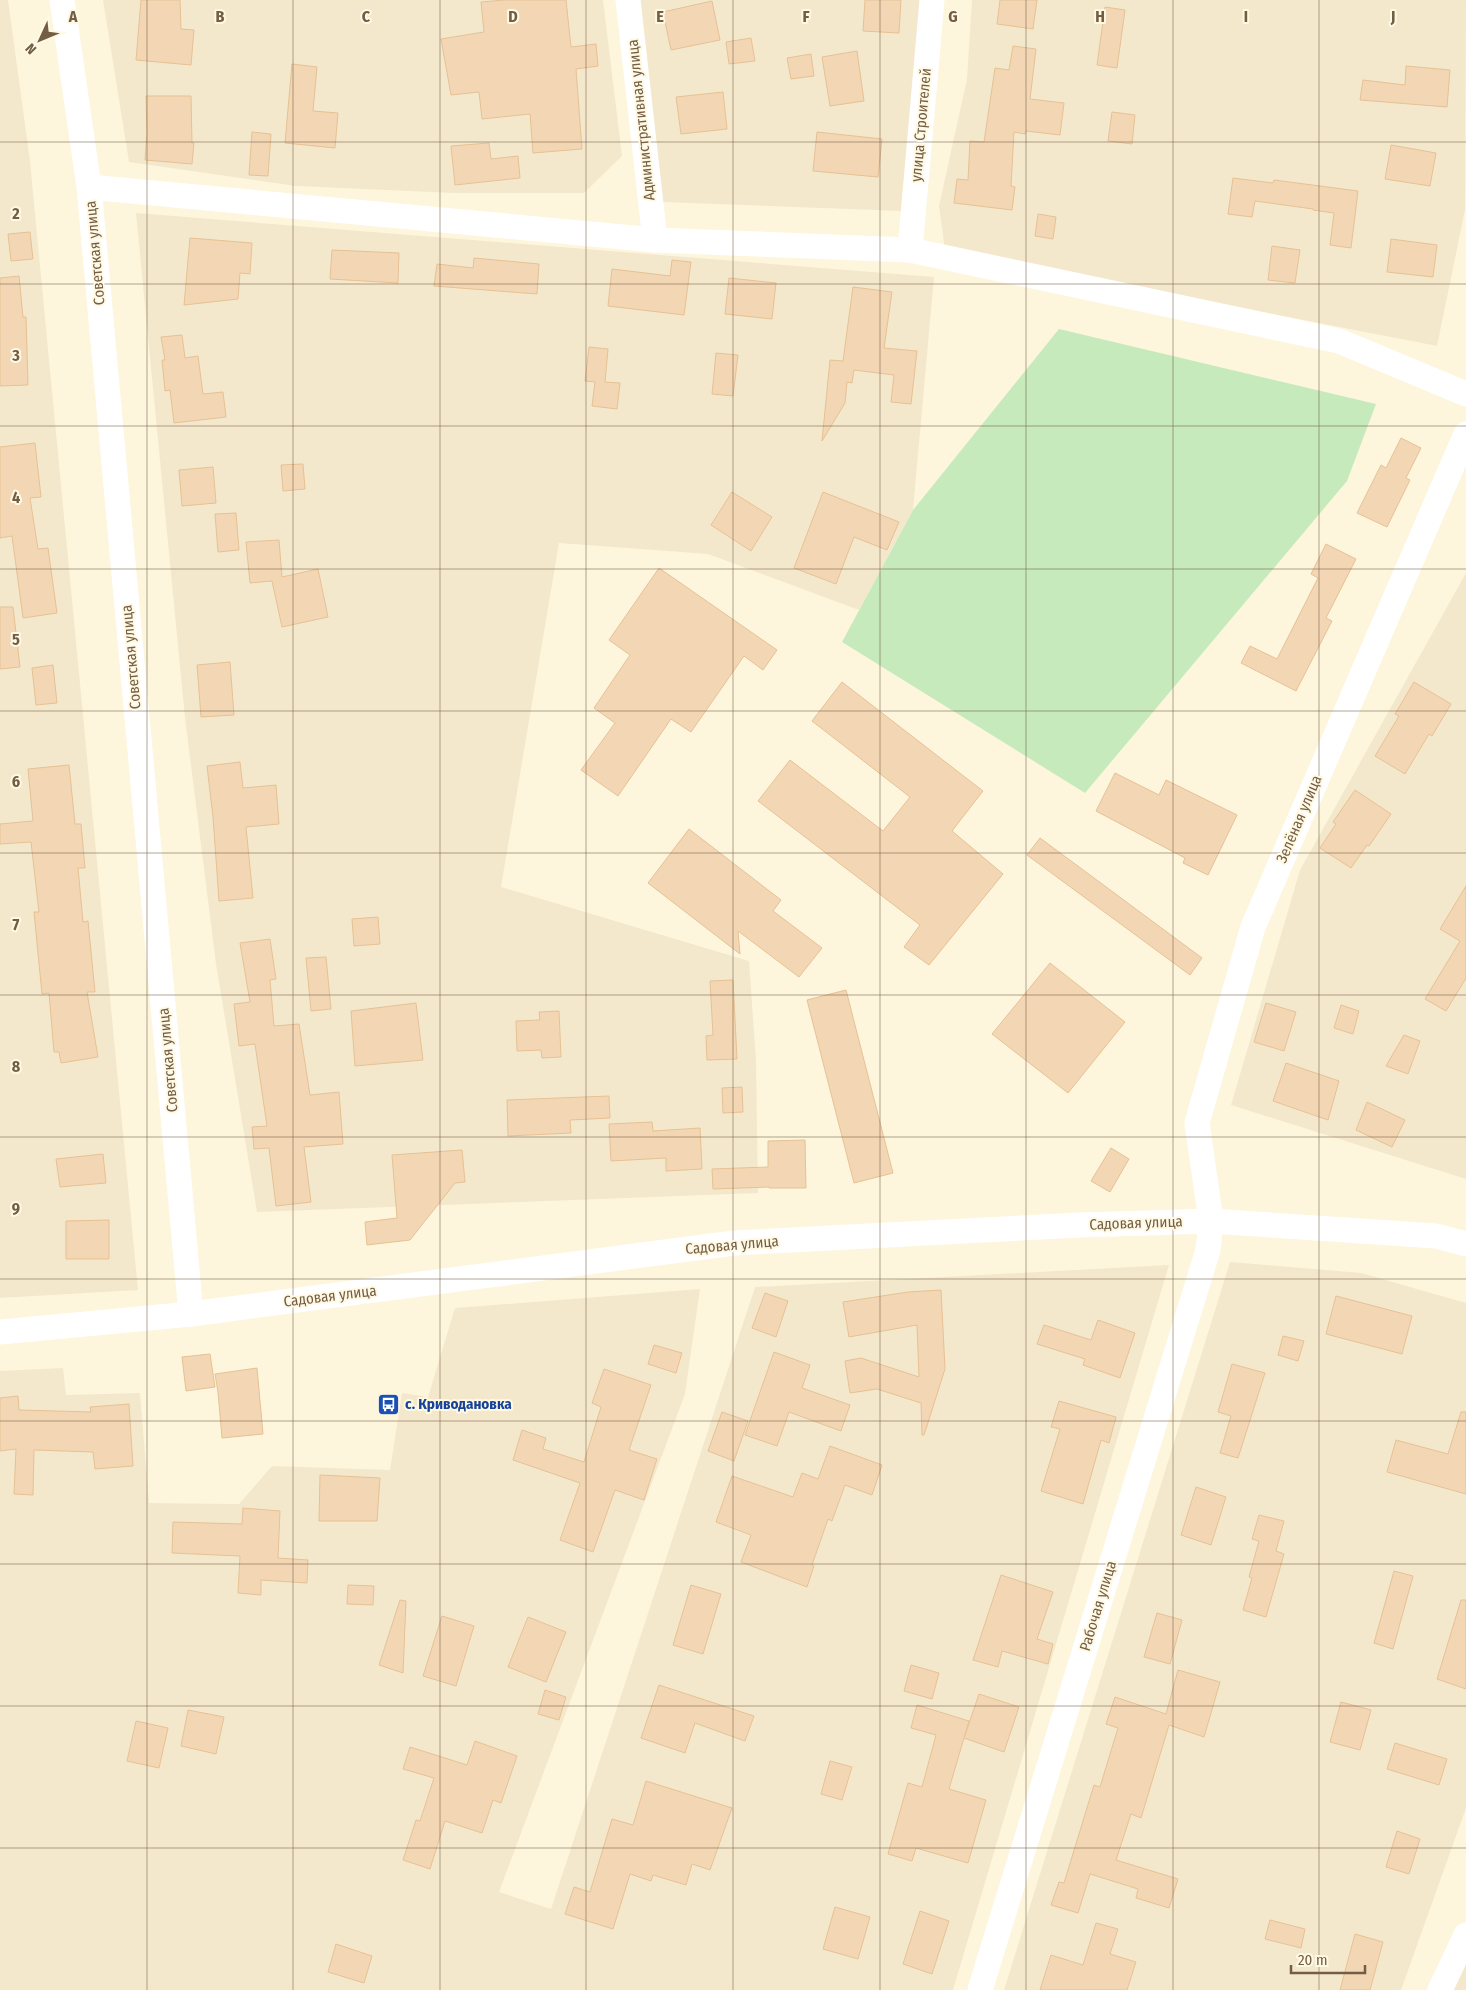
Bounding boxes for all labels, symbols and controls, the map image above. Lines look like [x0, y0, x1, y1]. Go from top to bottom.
text: A [68, 7, 78, 26]
text: B [216, 7, 225, 26]
text: C [362, 7, 371, 26]
text: D [508, 7, 518, 26]
text: E [656, 7, 664, 26]
text: F [802, 7, 810, 26]
text: G [948, 7, 958, 26]
text: H [1095, 7, 1105, 26]
text: I [1244, 7, 1248, 26]
text: J [1390, 7, 1395, 26]
north arrow [15, 15, 65, 65]
street label: Административная улица [624, 39, 658, 201]
text: N [22, 40, 40, 58]
street label: улица Строителей [907, 67, 935, 183]
street label: Советская улица [81, 200, 109, 306]
text: 2 [11, 204, 20, 223]
text: 3 [11, 346, 20, 365]
text: 4 [12, 488, 20, 507]
street label: Советская улица [117, 604, 145, 710]
text: 5 [12, 630, 20, 649]
text: 6 [12, 772, 20, 791]
street label: Зелёная улица [1272, 772, 1326, 866]
text: 7 [13, 915, 20, 934]
street label: Советская улица [154, 1007, 182, 1113]
text: 8 [12, 1057, 21, 1076]
text: 9 [12, 1199, 20, 1218]
street label: Садовая улица [1089, 1212, 1183, 1234]
street label: Садовая улица [685, 1232, 779, 1258]
street label: Садовая улица [282, 1281, 378, 1311]
bus stop icon: с. Криводановка [377, 1392, 401, 1416]
place label: с. Криводановка [405, 1395, 512, 1413]
street label: Рабочая улица [1076, 1559, 1120, 1653]
scale bar [1291, 1942, 1365, 1974]
text: 20 m [1298, 1951, 1328, 1969]

